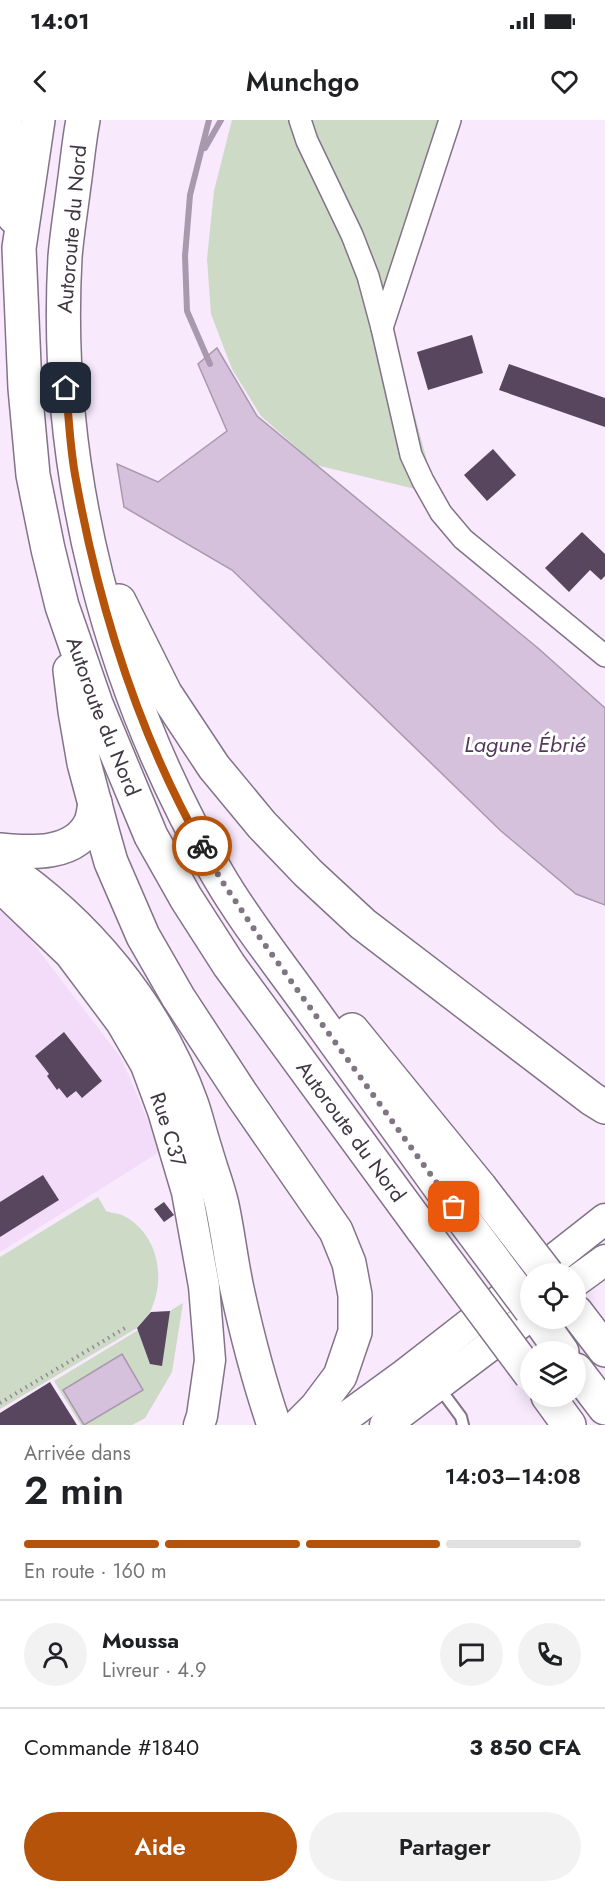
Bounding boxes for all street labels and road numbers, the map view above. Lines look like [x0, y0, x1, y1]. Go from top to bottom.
street label: Autoroute du Nord [50, 144, 94, 314]
street label: Autoroute du Nord [59, 633, 148, 801]
street label: Autoroute du Nord [289, 1055, 413, 1208]
street label: Rue C37 [142, 1088, 194, 1170]

